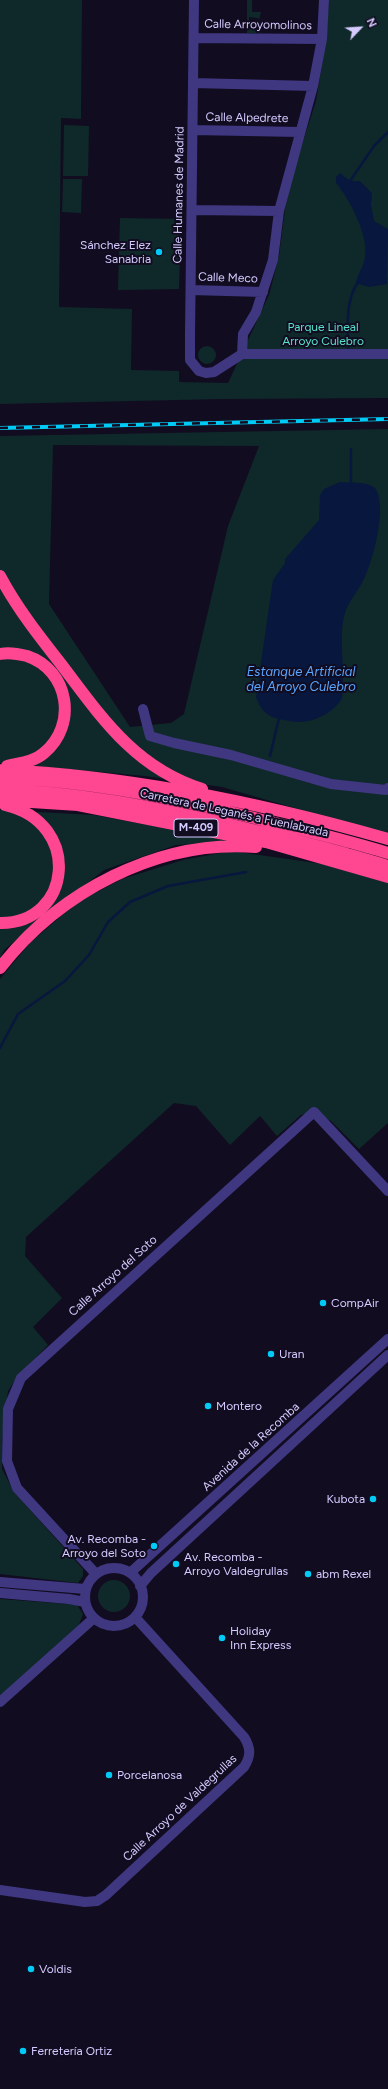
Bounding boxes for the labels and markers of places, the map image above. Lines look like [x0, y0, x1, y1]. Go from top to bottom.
place label: Sánchez Elez Sanabria [80, 238, 151, 266]
marker: Sánchez Elez Sanabria [154, 247, 164, 257]
place label: CompAir [331, 1296, 379, 1310]
marker: CompAir [318, 1298, 328, 1308]
place label: Uran [279, 1347, 304, 1361]
marker: Uran [266, 1349, 276, 1359]
place label: Montero [216, 1399, 262, 1413]
marker: Montero [203, 1401, 213, 1411]
place label: Kubota [326, 1492, 365, 1506]
marker: Kubota [368, 1494, 378, 1504]
place label: Av. Recomba - Arroyo del Soto [62, 1532, 146, 1560]
marker: Av. Recomba - Arroyo del Soto [149, 1541, 159, 1551]
place label: Av. Recomba - Arroyo Valdegrullas [184, 1550, 288, 1578]
marker: Av. Recomba - Arroyo Valdegrullas [171, 1559, 181, 1569]
place label: abm Rexel [316, 1567, 371, 1581]
marker: abm Rexel [303, 1569, 313, 1579]
place label: Holiday Inn Express [230, 1624, 291, 1652]
marker: Holiday Inn Express [217, 1633, 227, 1643]
place label: Porcelanosa [117, 1768, 182, 1782]
marker: Porcelanosa [104, 1770, 114, 1780]
place label: Voldis [39, 1962, 72, 1976]
marker: Voldis [26, 1964, 36, 1974]
place label: Ferretería Ortiz [31, 2044, 112, 2058]
marker: Ferretería Ortiz [18, 2046, 28, 2056]

